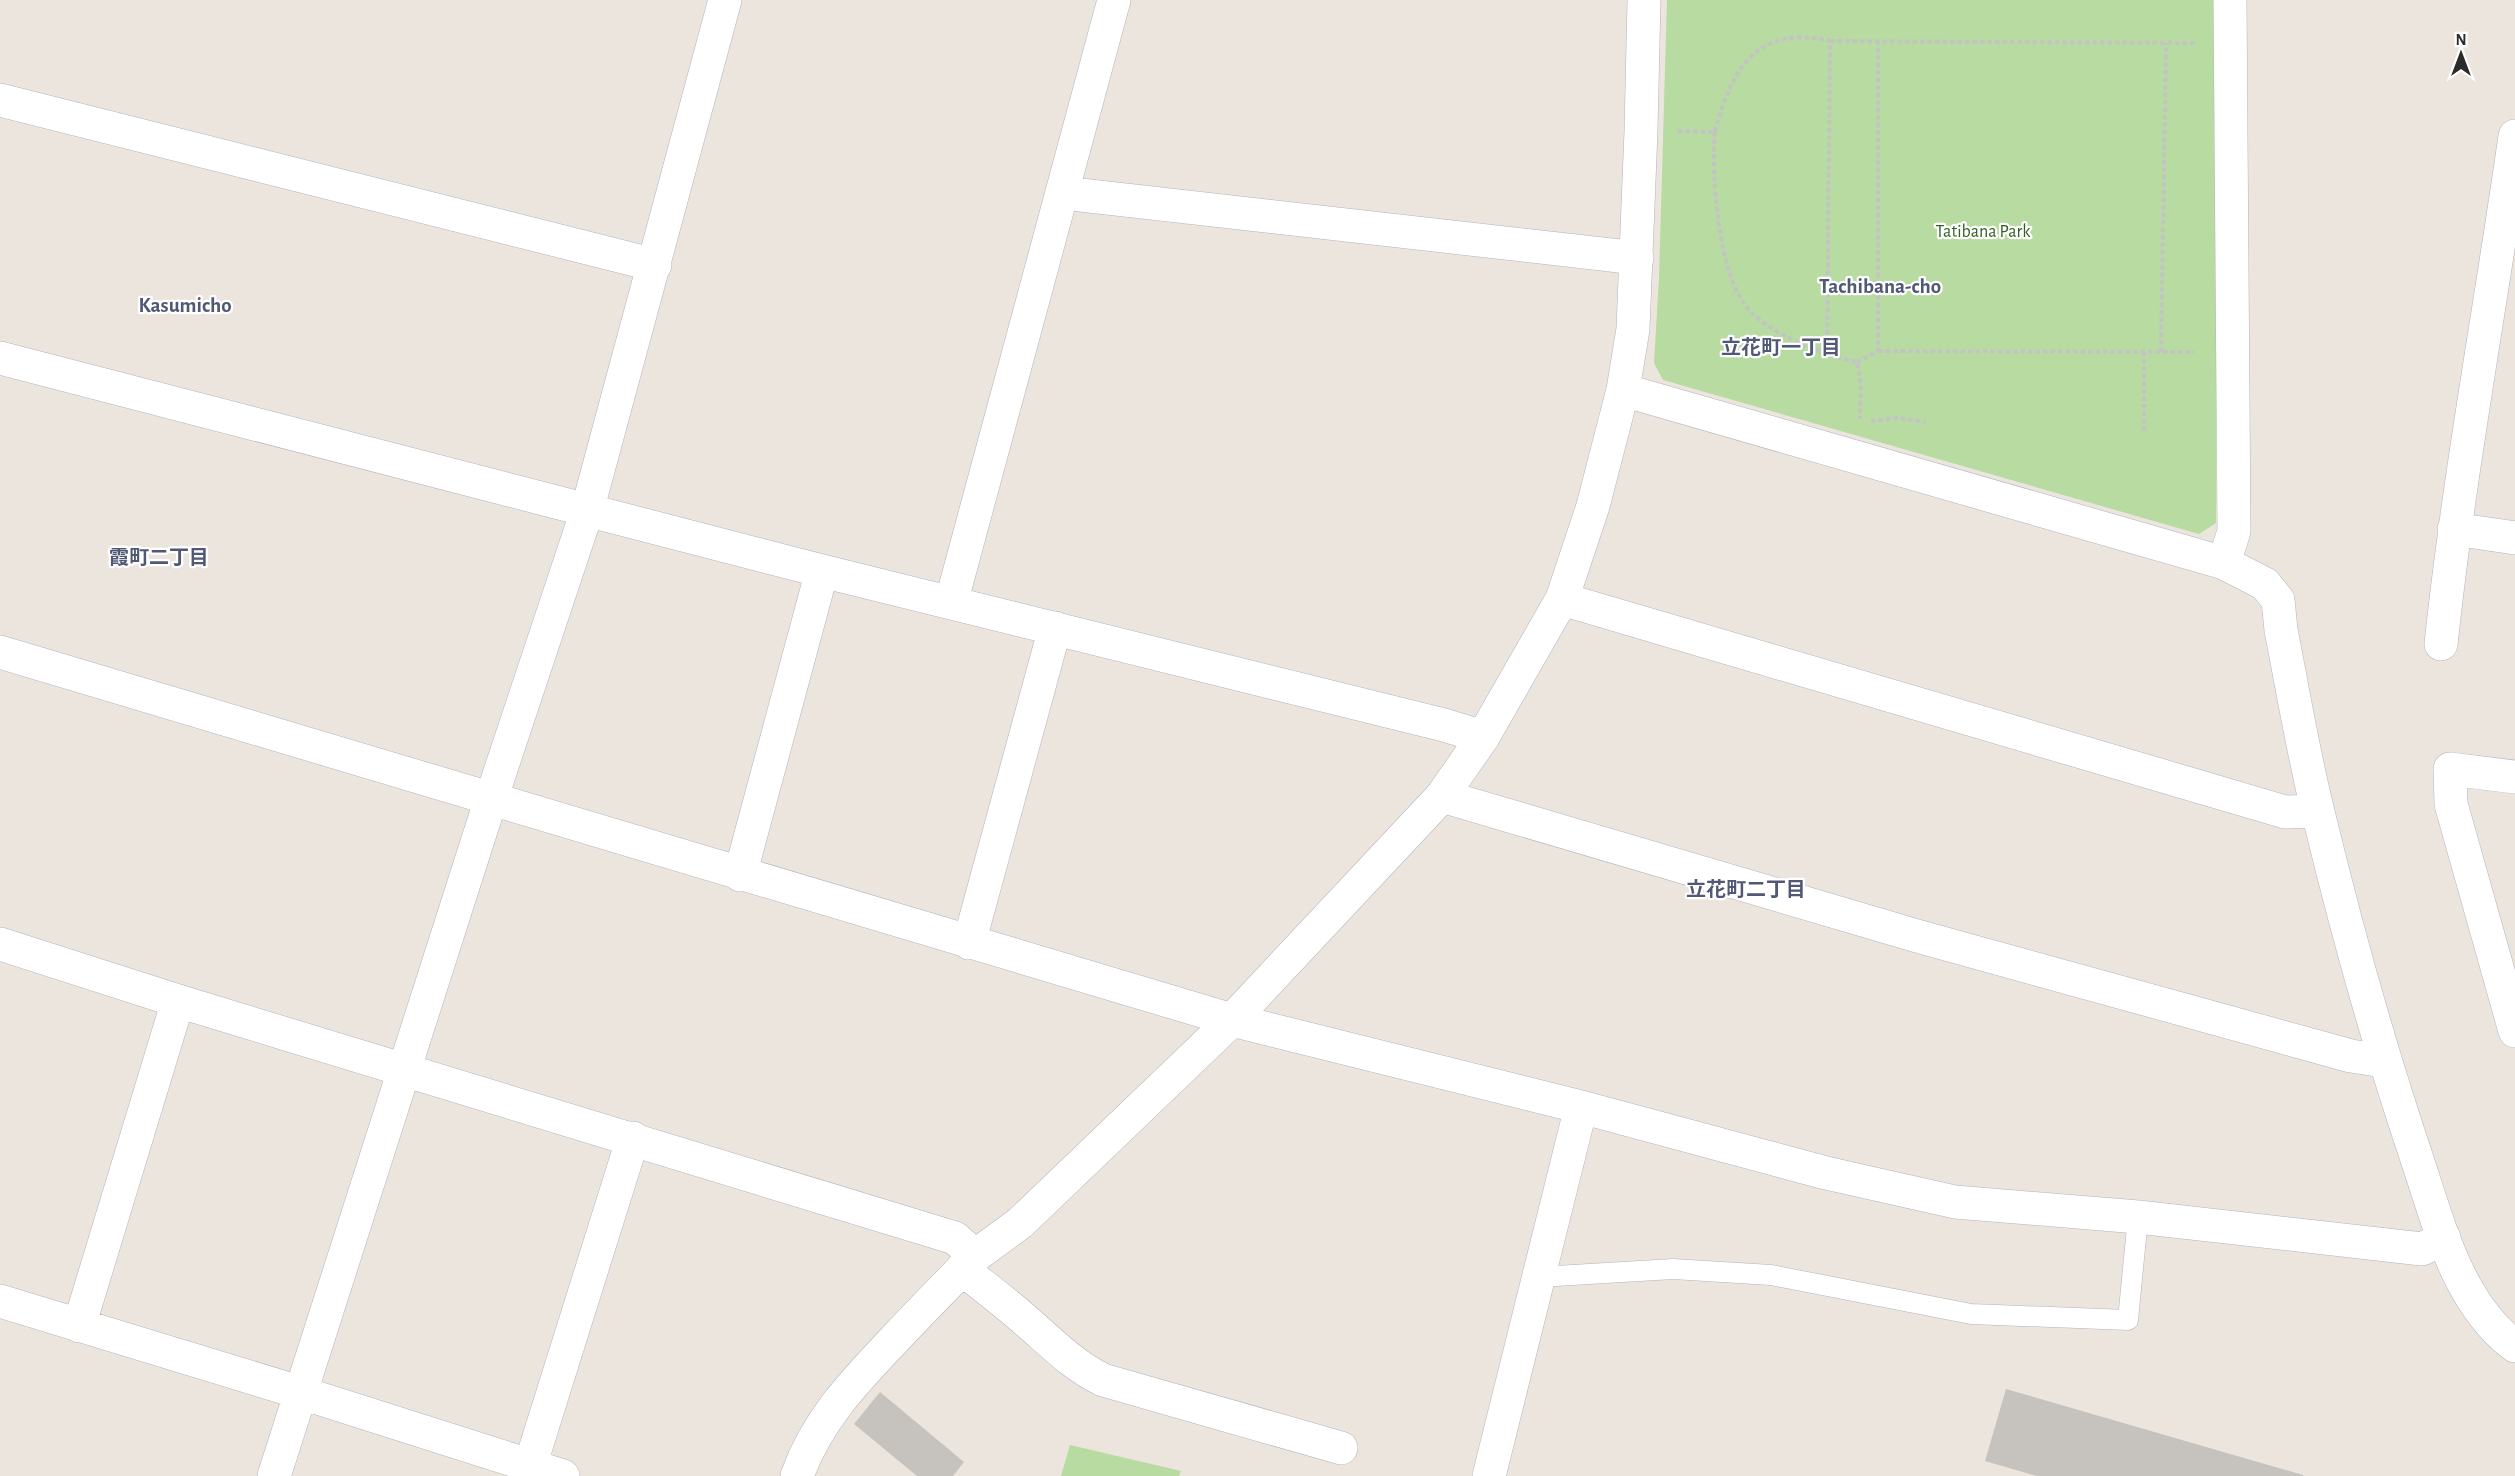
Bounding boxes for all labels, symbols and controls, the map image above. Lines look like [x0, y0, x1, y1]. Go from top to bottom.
north arrow [2431, 24, 2491, 84]
text: N [2455, 32, 2467, 48]
park label: Tatibana Park [1935, 223, 2031, 241]
district label: Tachibana-cho [1819, 276, 1941, 297]
district label: Kasumicho [138, 295, 232, 316]
district label: 立花町一丁目 [1721, 337, 1841, 358]
district label: 霞町二丁目 [109, 548, 209, 568]
district label: 立花町二丁目 [1686, 879, 1806, 900]

